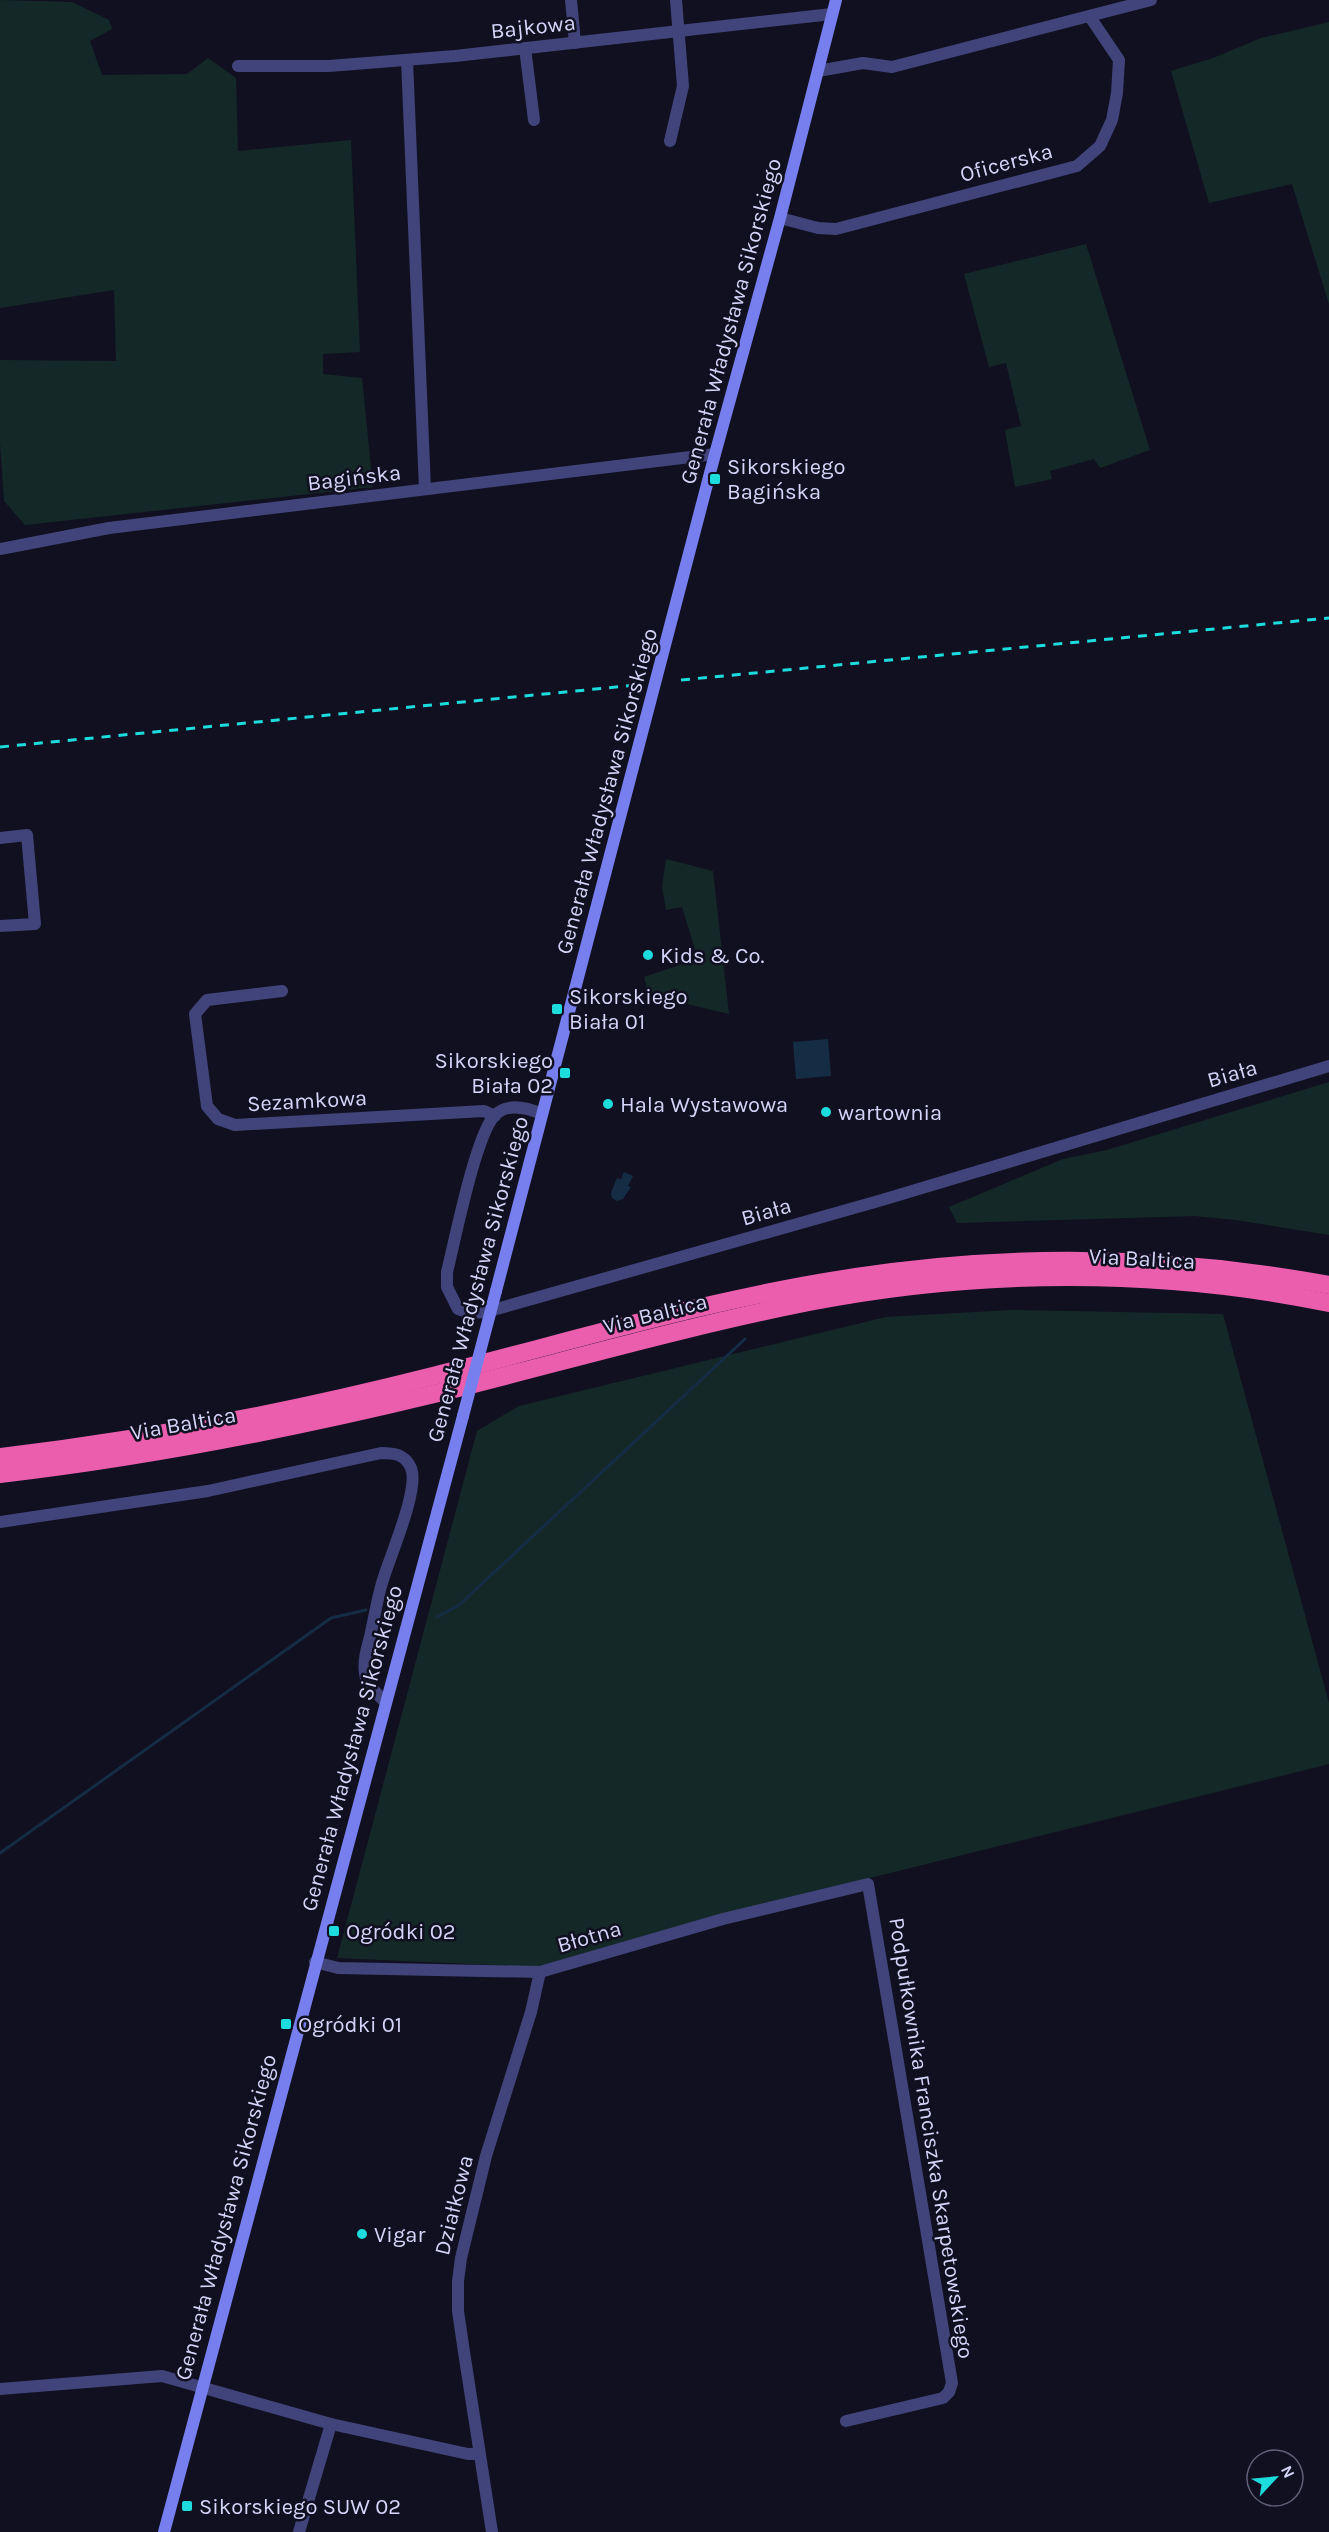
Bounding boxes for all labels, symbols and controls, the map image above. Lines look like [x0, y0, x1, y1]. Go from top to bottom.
street label: Bajkowa [489, 10, 577, 44]
street label: Oficerska [957, 138, 1055, 188]
street label: Generała Władysława Sikorskiego [675, 155, 787, 487]
place label: Sikorskiego Bagińska [727, 454, 845, 505]
street label: Bagińska [306, 459, 402, 497]
marker: Sikorskiego Bagińska [708, 472, 722, 486]
street label: Generała Władysława Sikorskiego [551, 625, 663, 957]
place label: Kids & Co. [660, 943, 765, 969]
marker: Kids & Co. [641, 948, 655, 962]
place label: Sikorskiego Biała 01 [569, 984, 687, 1035]
marker: Sikorskiego Biała 01 [550, 1002, 564, 1016]
place label: Sikorskiego Biała 02 [435, 1048, 553, 1099]
street label: Biała [1204, 1054, 1260, 1093]
marker: Sikorskiego Biała 02 [558, 1066, 572, 1080]
street label: Sezamkowa [246, 1085, 368, 1117]
place label: Hala Wystawowa [620, 1092, 788, 1118]
marker: Hala Wystawowa [601, 1097, 615, 1111]
place label: wartownia [838, 1100, 942, 1126]
marker: wartownia [819, 1105, 833, 1119]
street label: Generała Władysława Sikorskiego [422, 1113, 534, 1445]
street label: Biała [738, 1192, 794, 1231]
street label: Via Baltica [1088, 1243, 1196, 1275]
street label: Via Baltica [600, 1288, 710, 1339]
street label: Via Baltica [128, 1402, 238, 1446]
street label: Generała Władysława Sikorskiego [296, 1582, 408, 1914]
street label: Błotna [554, 1915, 624, 1958]
street label: Podpułkownika Franciszka Skarpetowskiego [883, 1916, 979, 2361]
place label: Ogródki 02 [346, 1919, 456, 1945]
marker: Ogródki 02 [327, 1924, 341, 1938]
place label: Ogródki 01 [298, 2012, 402, 2038]
marker: Ogródki 01 [279, 2017, 293, 2031]
street label: Generała Władysława Sikorskiego [170, 2051, 282, 2383]
street label: Działkowa [429, 2152, 479, 2258]
place label: Vigar [374, 2222, 425, 2248]
marker: Vigar [355, 2227, 369, 2241]
north arrow [1245, 2448, 1305, 2508]
text: N [1277, 2462, 1299, 2481]
place label: Sikorskiego SUW 02 [199, 2494, 401, 2520]
marker: Sikorskiego SUW 02 [180, 2499, 194, 2513]

